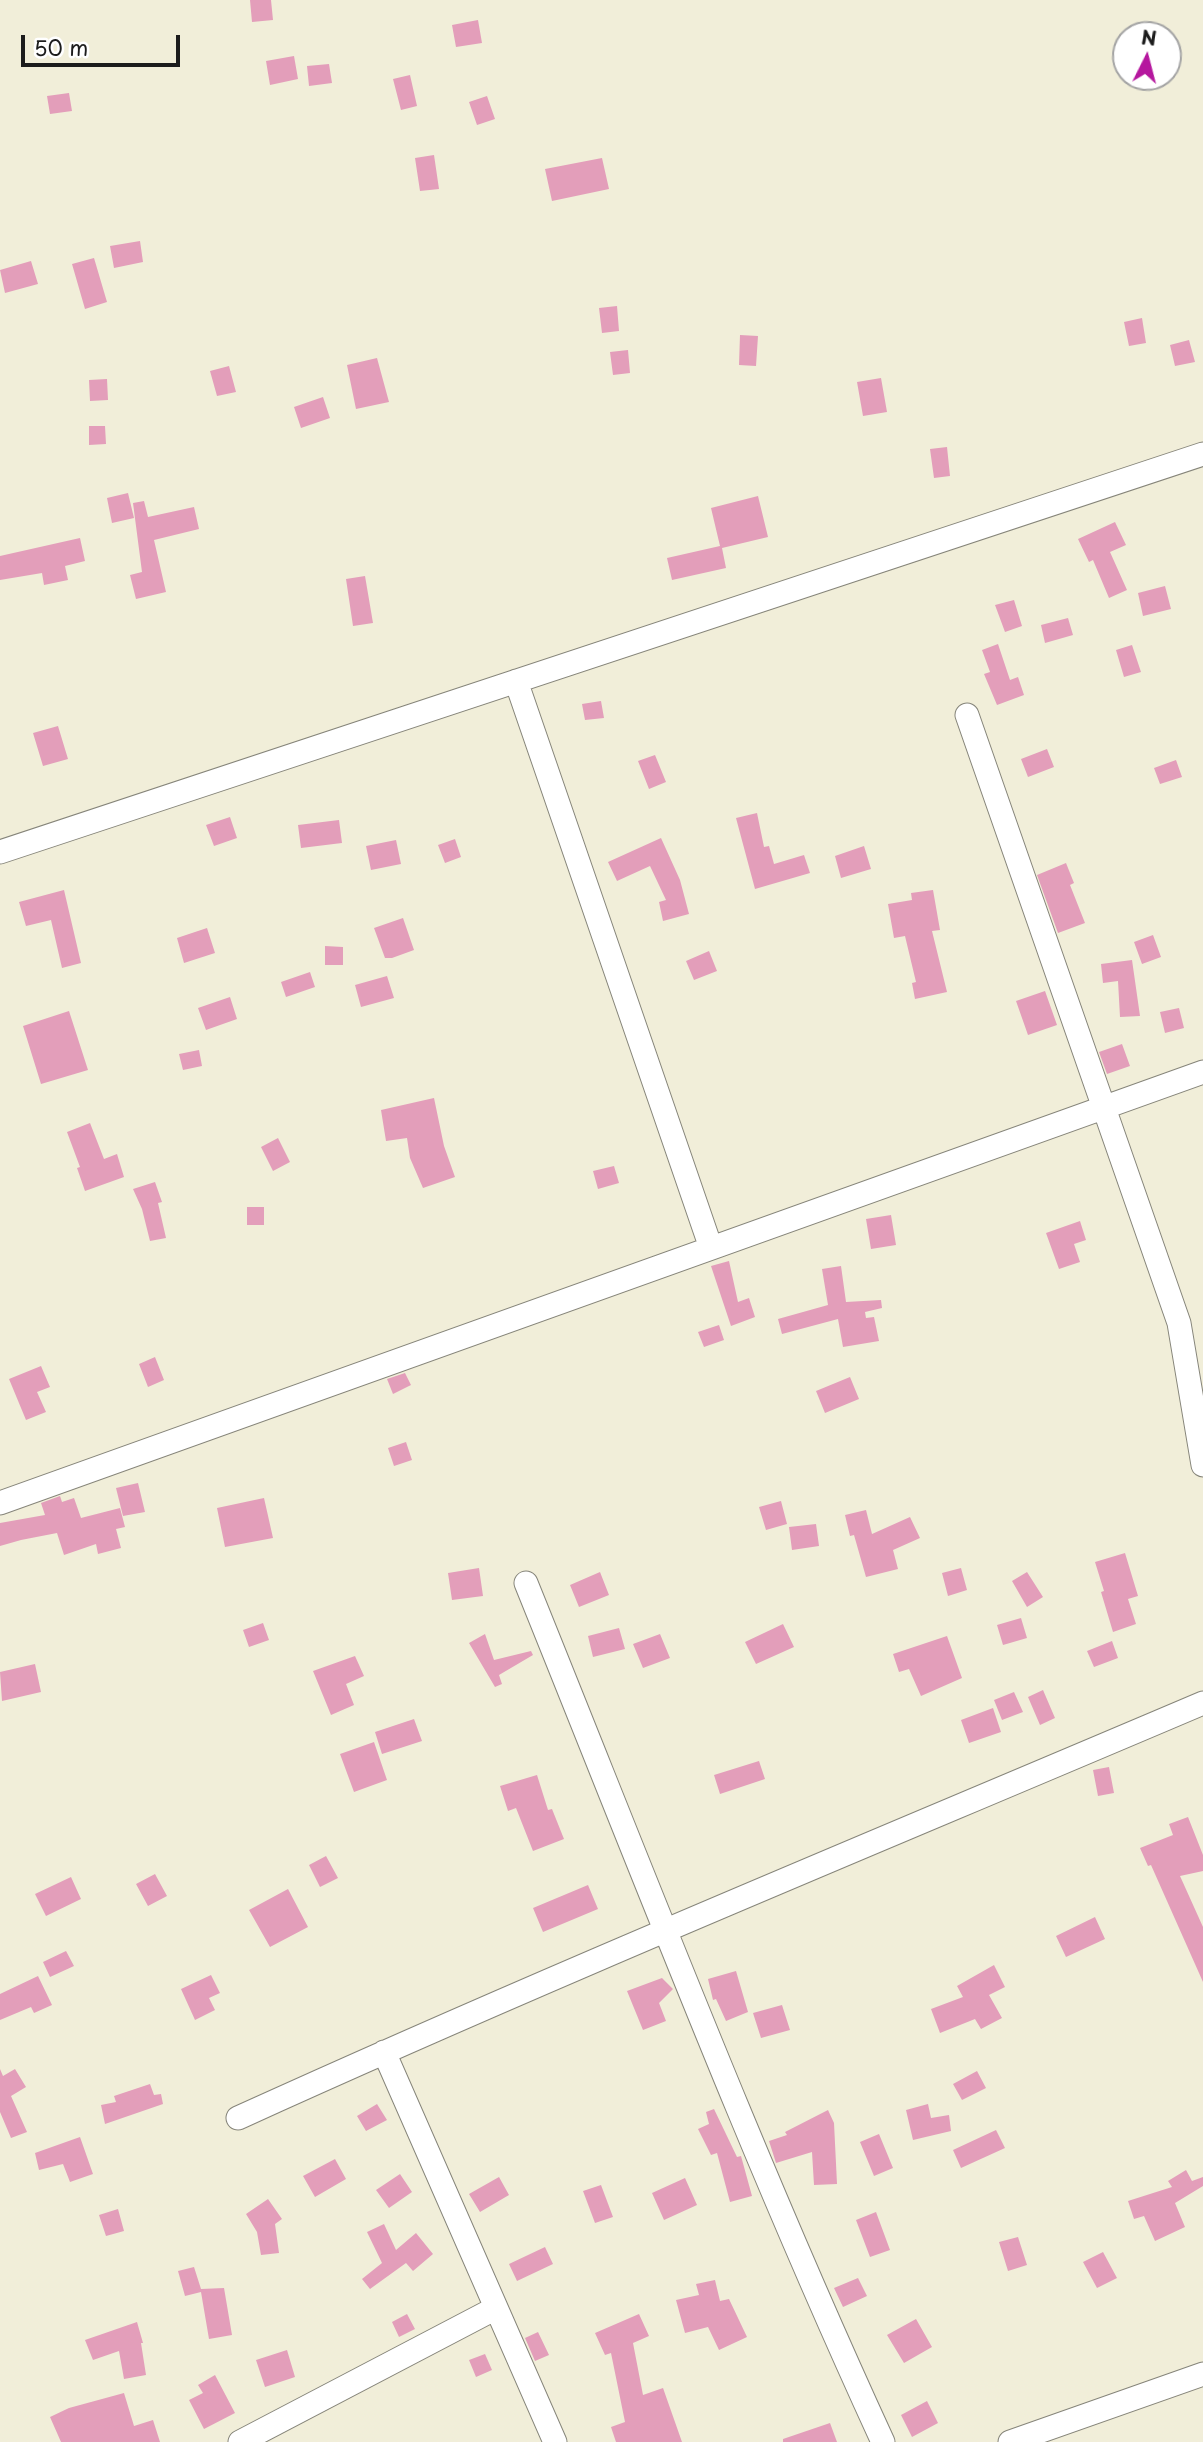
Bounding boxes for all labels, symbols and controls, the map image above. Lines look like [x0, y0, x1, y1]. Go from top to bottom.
scale bar [24, 21, 184, 65]
north arrow [1112, 21, 1182, 91]
text: N [1140, 22, 1158, 52]
text: 50 m [34, 31, 88, 63]

